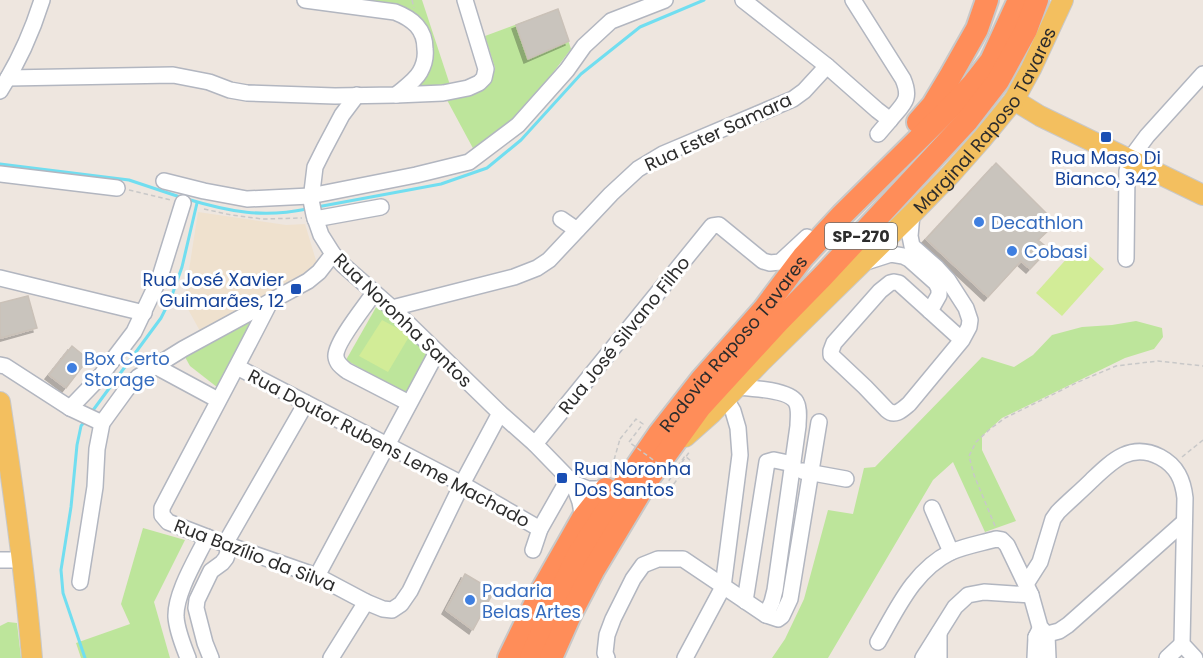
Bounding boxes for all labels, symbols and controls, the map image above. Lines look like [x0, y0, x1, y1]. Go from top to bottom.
street label: Marginal Raposo Tavares [907, 23, 1061, 219]
street label: Rua Ester Samara [640, 87, 796, 177]
marker: Rua Maso Di Bianco, 342 [1099, 130, 1113, 144]
place label: Rua Maso Di Bianco, 342 [1051, 145, 1161, 191]
place label: Decathlon [991, 210, 1084, 235]
marker: Decathlon [972, 215, 986, 229]
road number: SP-270 [825, 223, 897, 249]
place label: Cobasi [1024, 239, 1088, 264]
marker: Cobasi [1005, 244, 1019, 258]
street label: Rua Noronha Santos [328, 247, 478, 393]
street label: Rodovia Raposo Tavares [653, 250, 813, 437]
street label: Rua José Silvano Filho [552, 251, 696, 419]
place label: Rua José Xavier Guimarães, 12 [142, 267, 284, 313]
marker: Rua José Xavier Guimarães, 12 [289, 282, 303, 296]
place label: Box Certo Storage [84, 346, 170, 392]
marker: Box Certo Storage [65, 361, 79, 375]
street label: Rua Doutor Rubens Leme Machado [244, 363, 534, 533]
place label: Rua Noronha Dos Santos [574, 456, 691, 502]
marker: Rua Noronha Dos Santos [555, 471, 569, 485]
street label: Rua Bazílio da Silva [171, 513, 339, 597]
place label: Padaria Belas Artes [482, 578, 581, 624]
marker: Padaria Belas Artes [463, 593, 477, 607]

